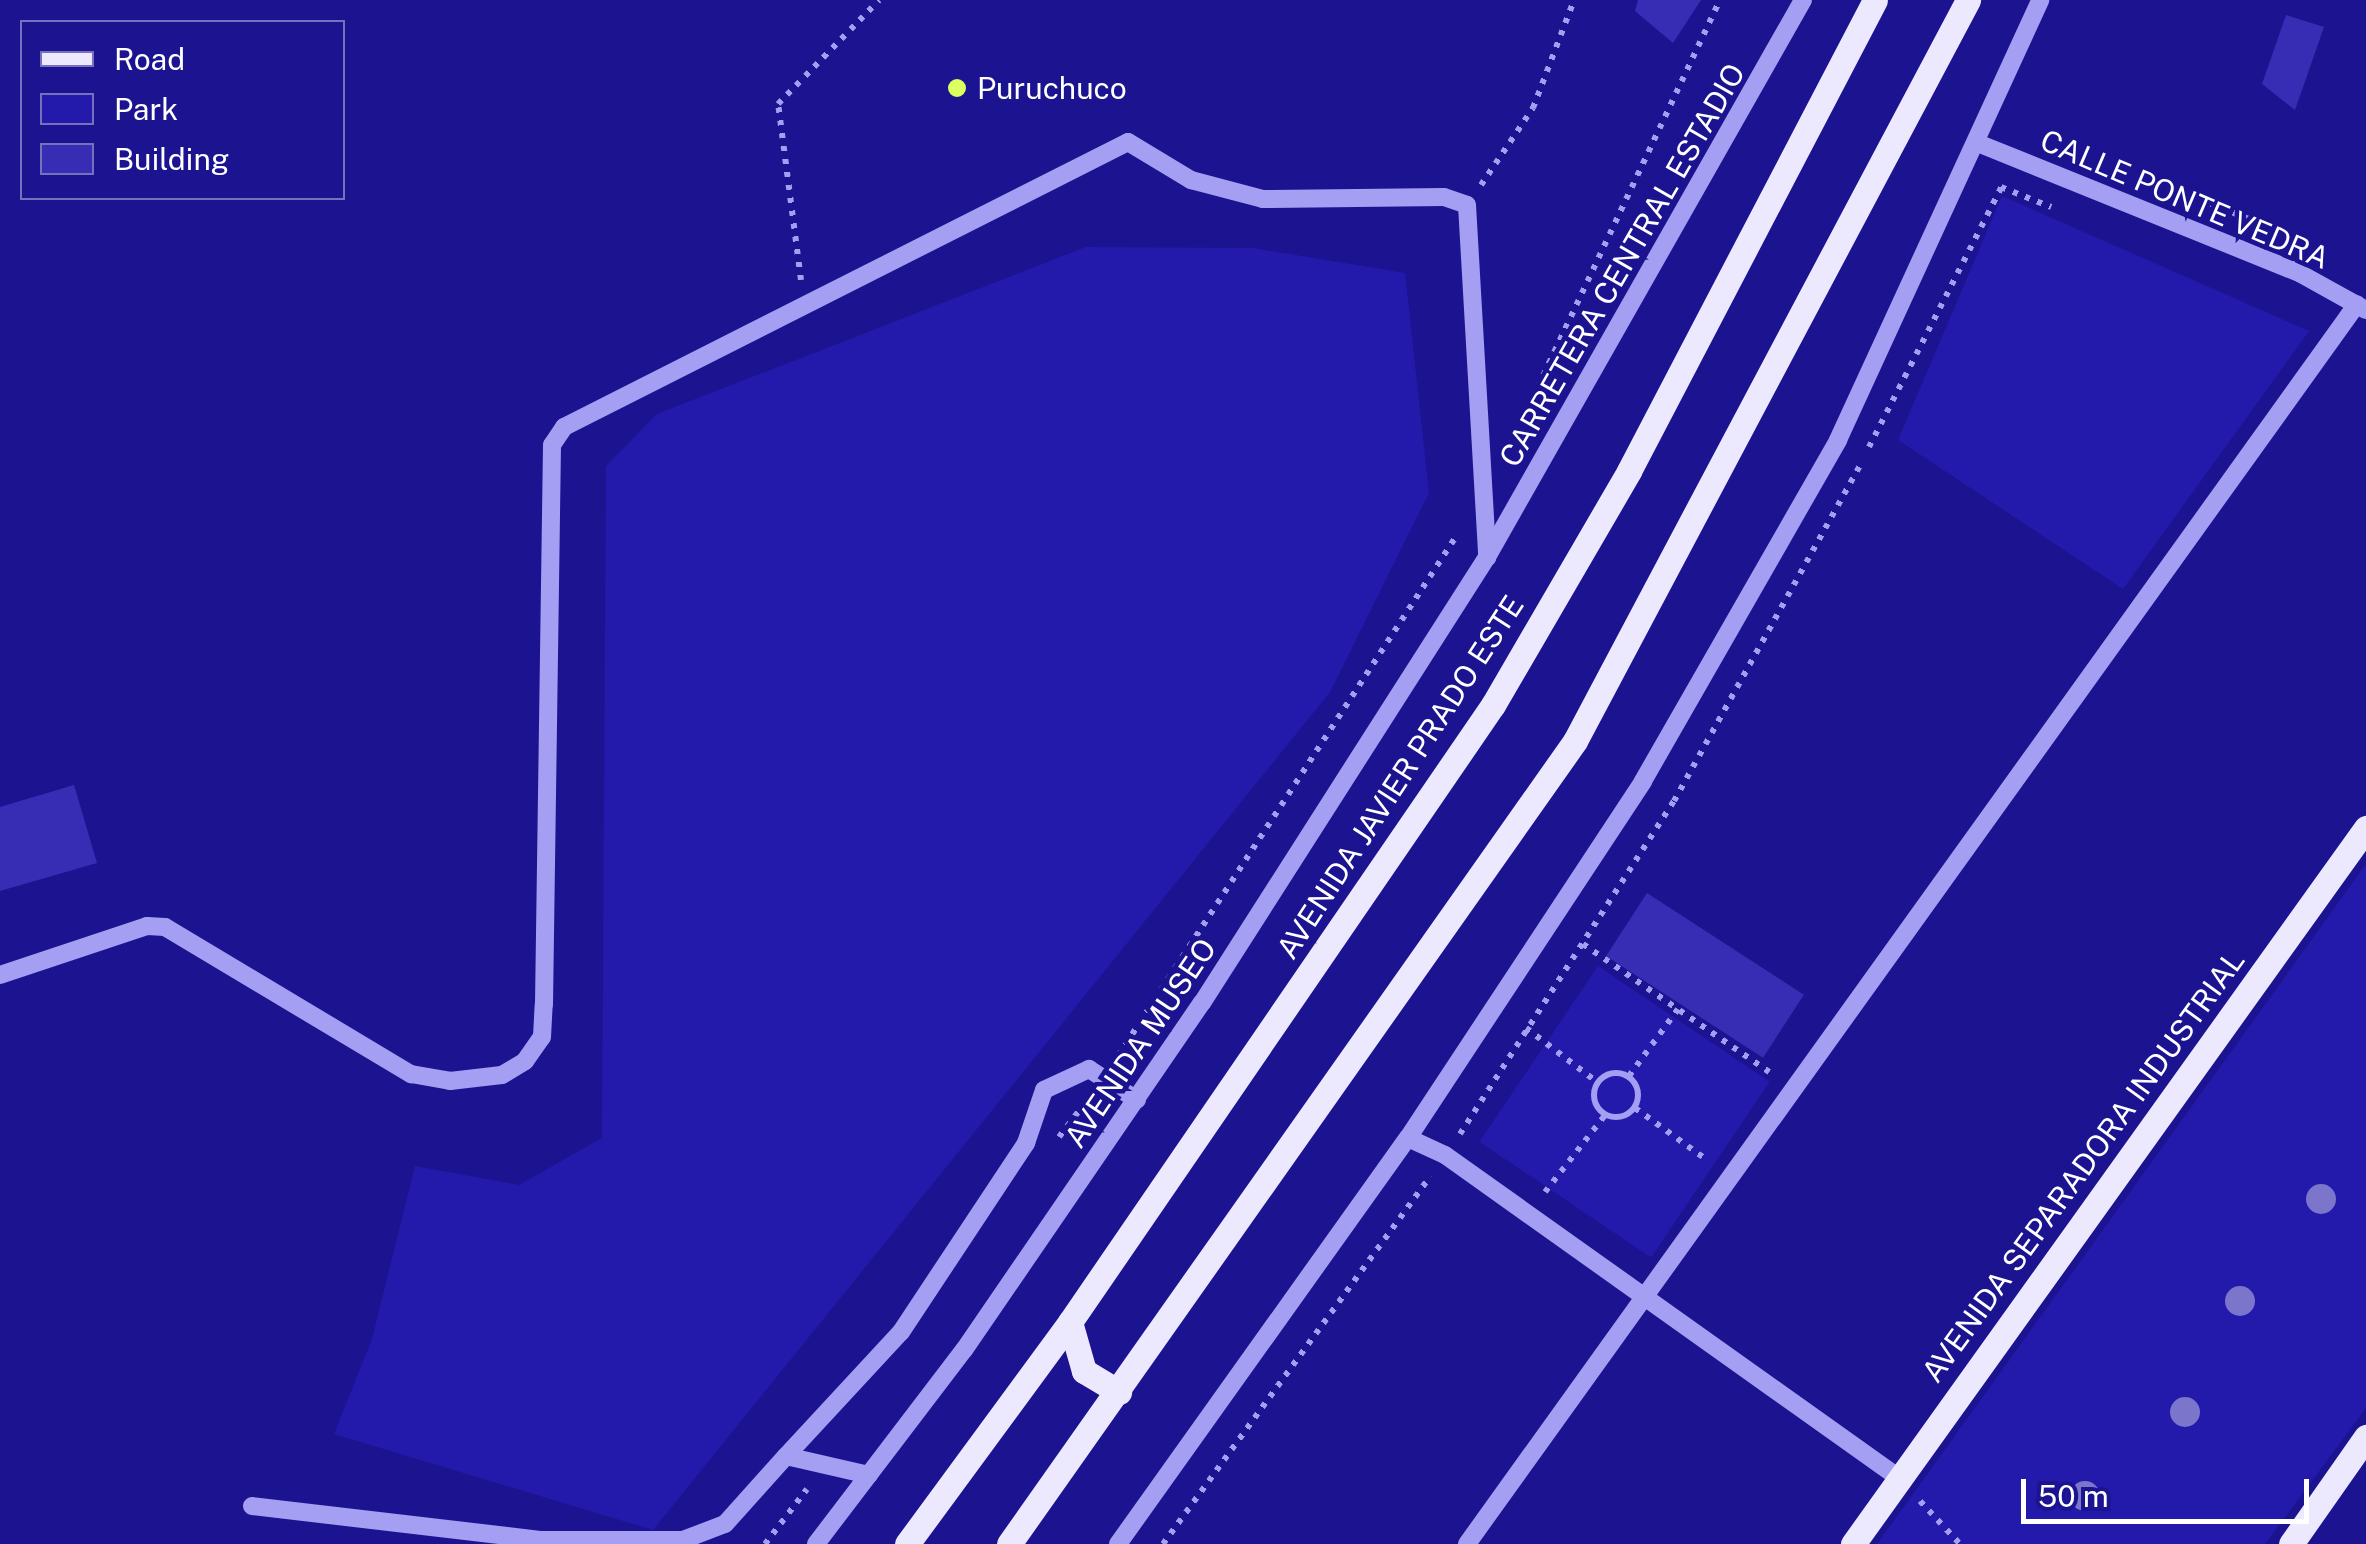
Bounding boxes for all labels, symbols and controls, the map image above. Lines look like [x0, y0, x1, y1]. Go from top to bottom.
legend [20, 20, 345, 200]
text: Road [114, 41, 185, 77]
street label: CARRETERA CENTRAL ESTADIO [1492, 57, 1752, 473]
place label: Puruchuco [977, 70, 1127, 106]
marker: Puruchuco [946, 77, 968, 99]
text: Park [114, 91, 178, 127]
street label: CALLE PONTE VEDRA [2035, 122, 2335, 276]
text: Building [114, 141, 229, 177]
street label: AVENIDA JAVIER PRADO ESTE [1269, 589, 1531, 965]
street label: AVENIDA MUSEO [1057, 932, 1223, 1154]
street label: AVENIDA SEPARADORA INDUSTRIAL [1914, 943, 2252, 1389]
scale bar [2026, 1459, 2314, 1521]
text: 50 m [2038, 1478, 2109, 1514]

